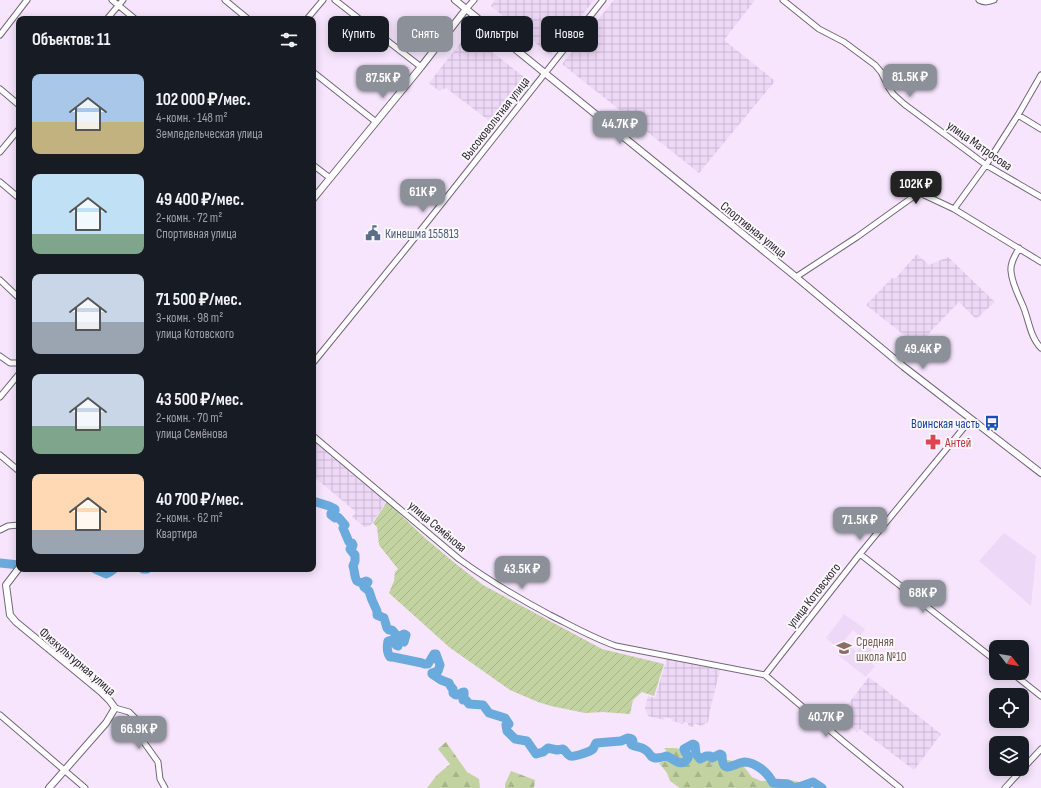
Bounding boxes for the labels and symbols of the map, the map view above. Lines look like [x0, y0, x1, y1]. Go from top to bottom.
pin: 81.5K ₽ [873, 64, 947, 98]
pin: 87.5K ₽ [346, 65, 420, 99]
street label: Высоковольтная улица [458, 74, 533, 164]
pin: 44.7K ₽ [583, 111, 657, 145]
street label: улица Матросова [944, 117, 1015, 174]
pin: 102K ₽ [883, 171, 949, 205]
pin: 61K ₽ [395, 179, 451, 213]
street label: Спортивная улица [717, 198, 790, 261]
public building icon: Кинешма 155813 [364, 224, 382, 242]
place label: Кинешма 155813 [385, 226, 459, 242]
pin: 49.4K ₽ [886, 336, 960, 370]
bus stop icon: Воинская часть [983, 414, 1001, 432]
place label: Воинская часть [911, 416, 980, 432]
pharmacy icon: Антей [924, 433, 942, 451]
place label: Антей [944, 435, 971, 451]
street label: улица Семёнова [405, 498, 470, 556]
pin: 71.5K ₽ [823, 507, 897, 541]
pin: 43.5K ₽ [485, 556, 559, 590]
street label: улица Котовского [783, 560, 844, 631]
pin: 68K ₽ [895, 580, 951, 614]
street label: Физкультурная улица [36, 624, 119, 699]
place label: Средняя школа №10 [856, 634, 907, 665]
school or university icon: Средняя школа №10 [835, 639, 853, 657]
north arrow [989, 640, 1029, 680]
pin: 40.7K ₽ [789, 704, 863, 738]
pin: 66.9K ₽ [102, 716, 176, 750]

